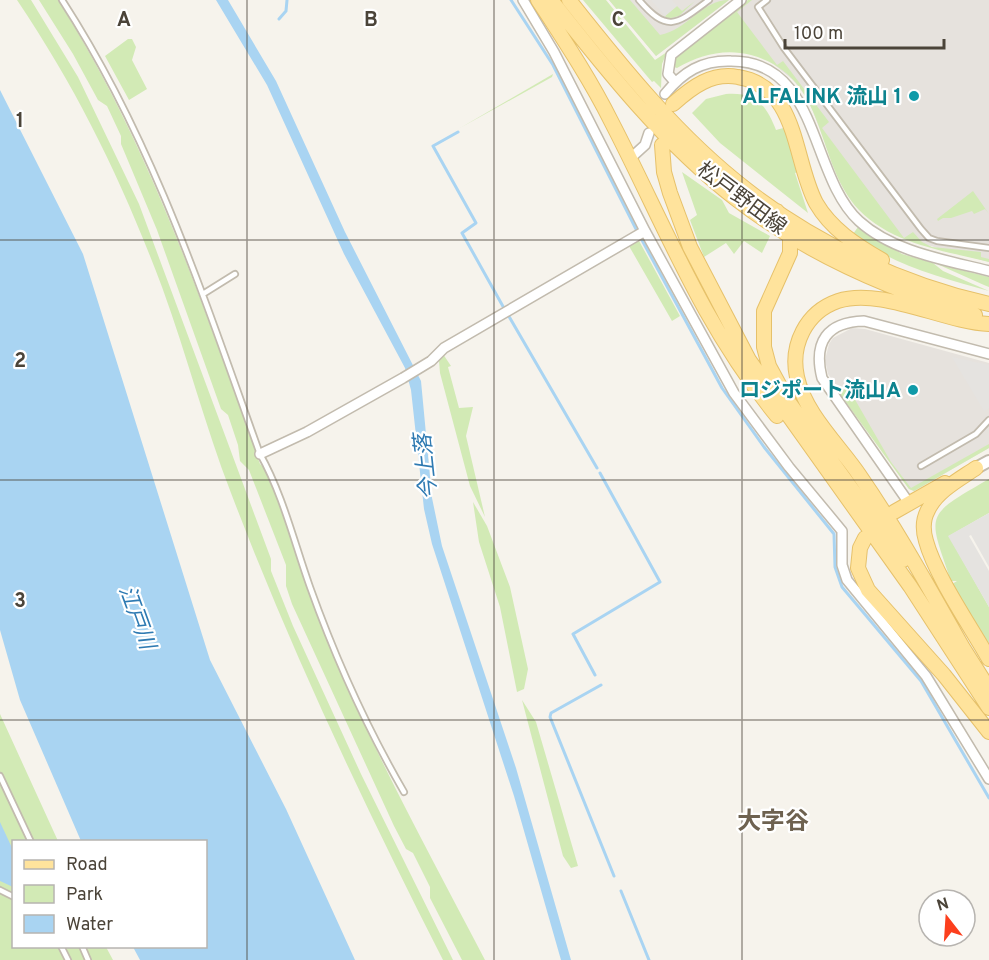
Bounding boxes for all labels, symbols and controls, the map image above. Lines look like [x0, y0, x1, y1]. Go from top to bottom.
text: A [117, 8, 131, 34]
text: B [364, 8, 378, 34]
text: C [612, 8, 624, 34]
scale bar [785, 12, 944, 50]
text: 100 m [794, 23, 843, 46]
place label: ALFALINK 流山 1 [742, 84, 902, 111]
marker: ALFALINK 流山 1 [907, 89, 921, 103]
text: 1 [16, 109, 24, 135]
street label: 松戸野田線 [691, 157, 791, 242]
text: 2 [14, 349, 26, 375]
place label: ロジポート流山A [739, 378, 901, 405]
marker: ロジポート流山A [906, 383, 920, 397]
water label: 今上落 [410, 430, 444, 501]
water label: 江戸川 [112, 582, 160, 655]
text: 3 [14, 589, 26, 615]
district label: 大字谷 [737, 808, 809, 838]
legend [12, 840, 207, 948]
text: Road [66, 854, 108, 877]
text: Park [66, 884, 103, 907]
north arrow [917, 888, 977, 948]
text: N [935, 894, 952, 917]
text: Water [66, 914, 113, 937]

